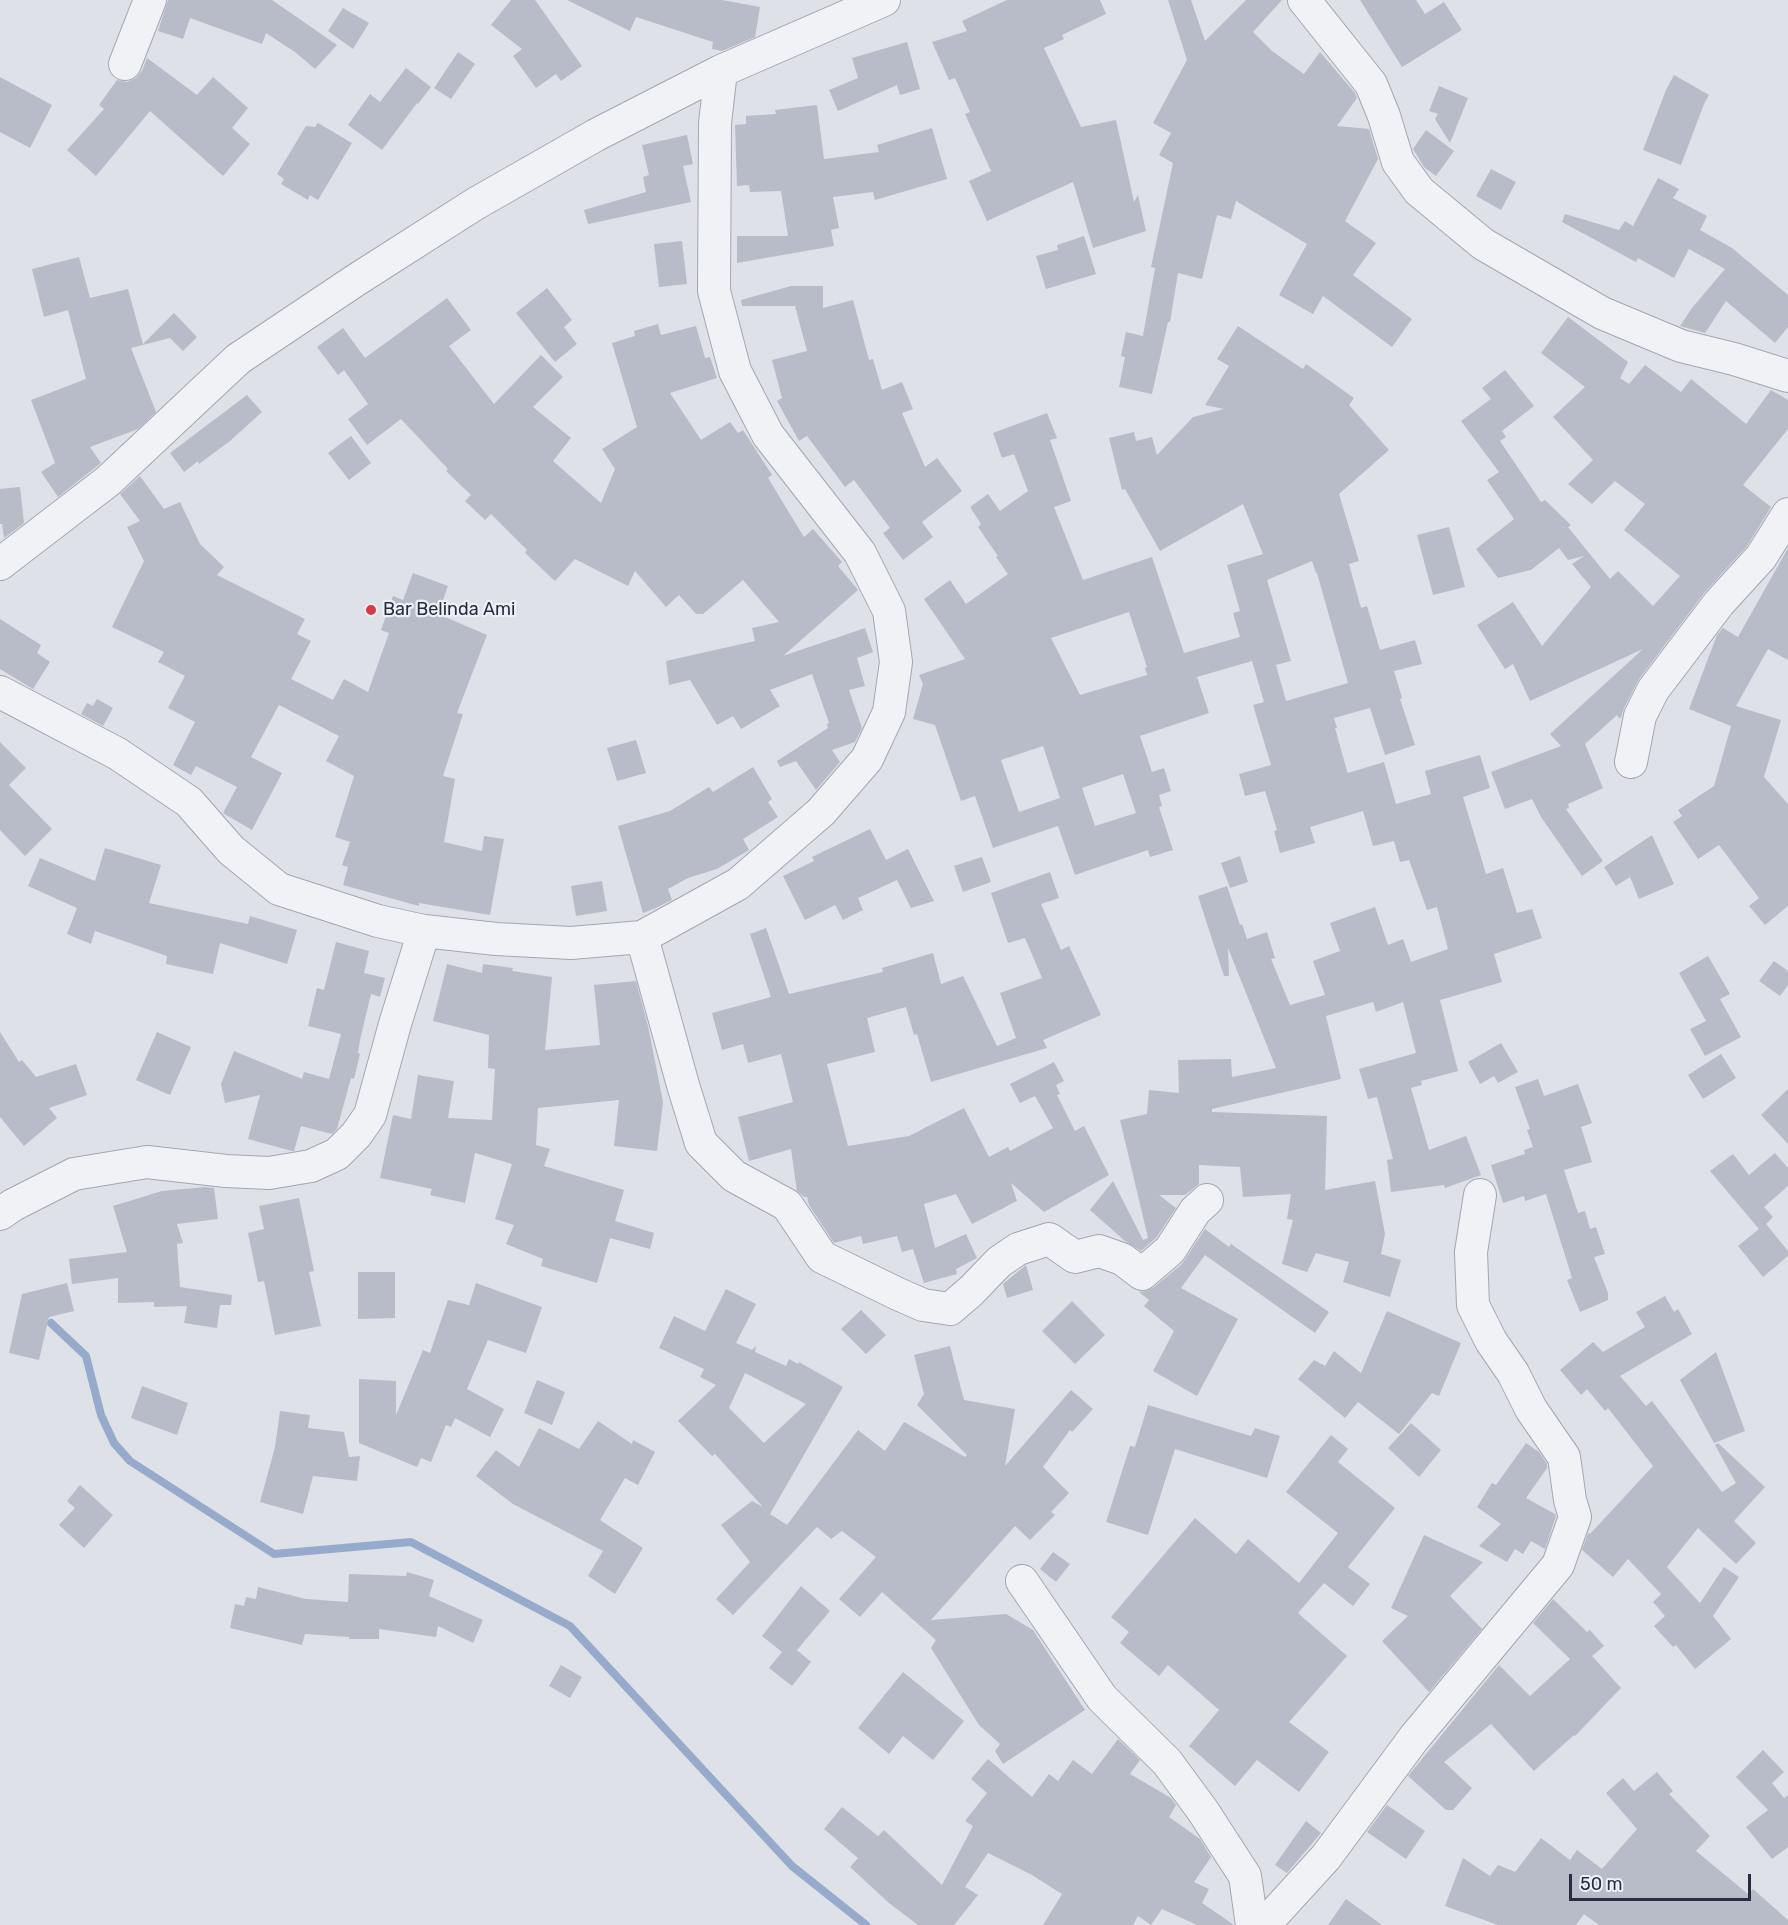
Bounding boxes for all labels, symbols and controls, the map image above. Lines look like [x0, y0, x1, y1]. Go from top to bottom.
place label: Bar Belinda Ami [383, 599, 515, 621]
marker: Bar Belinda Ami [364, 603, 378, 617]
scale bar [1572, 1862, 1754, 1900]
text: 50 m [1580, 1873, 1623, 1895]

